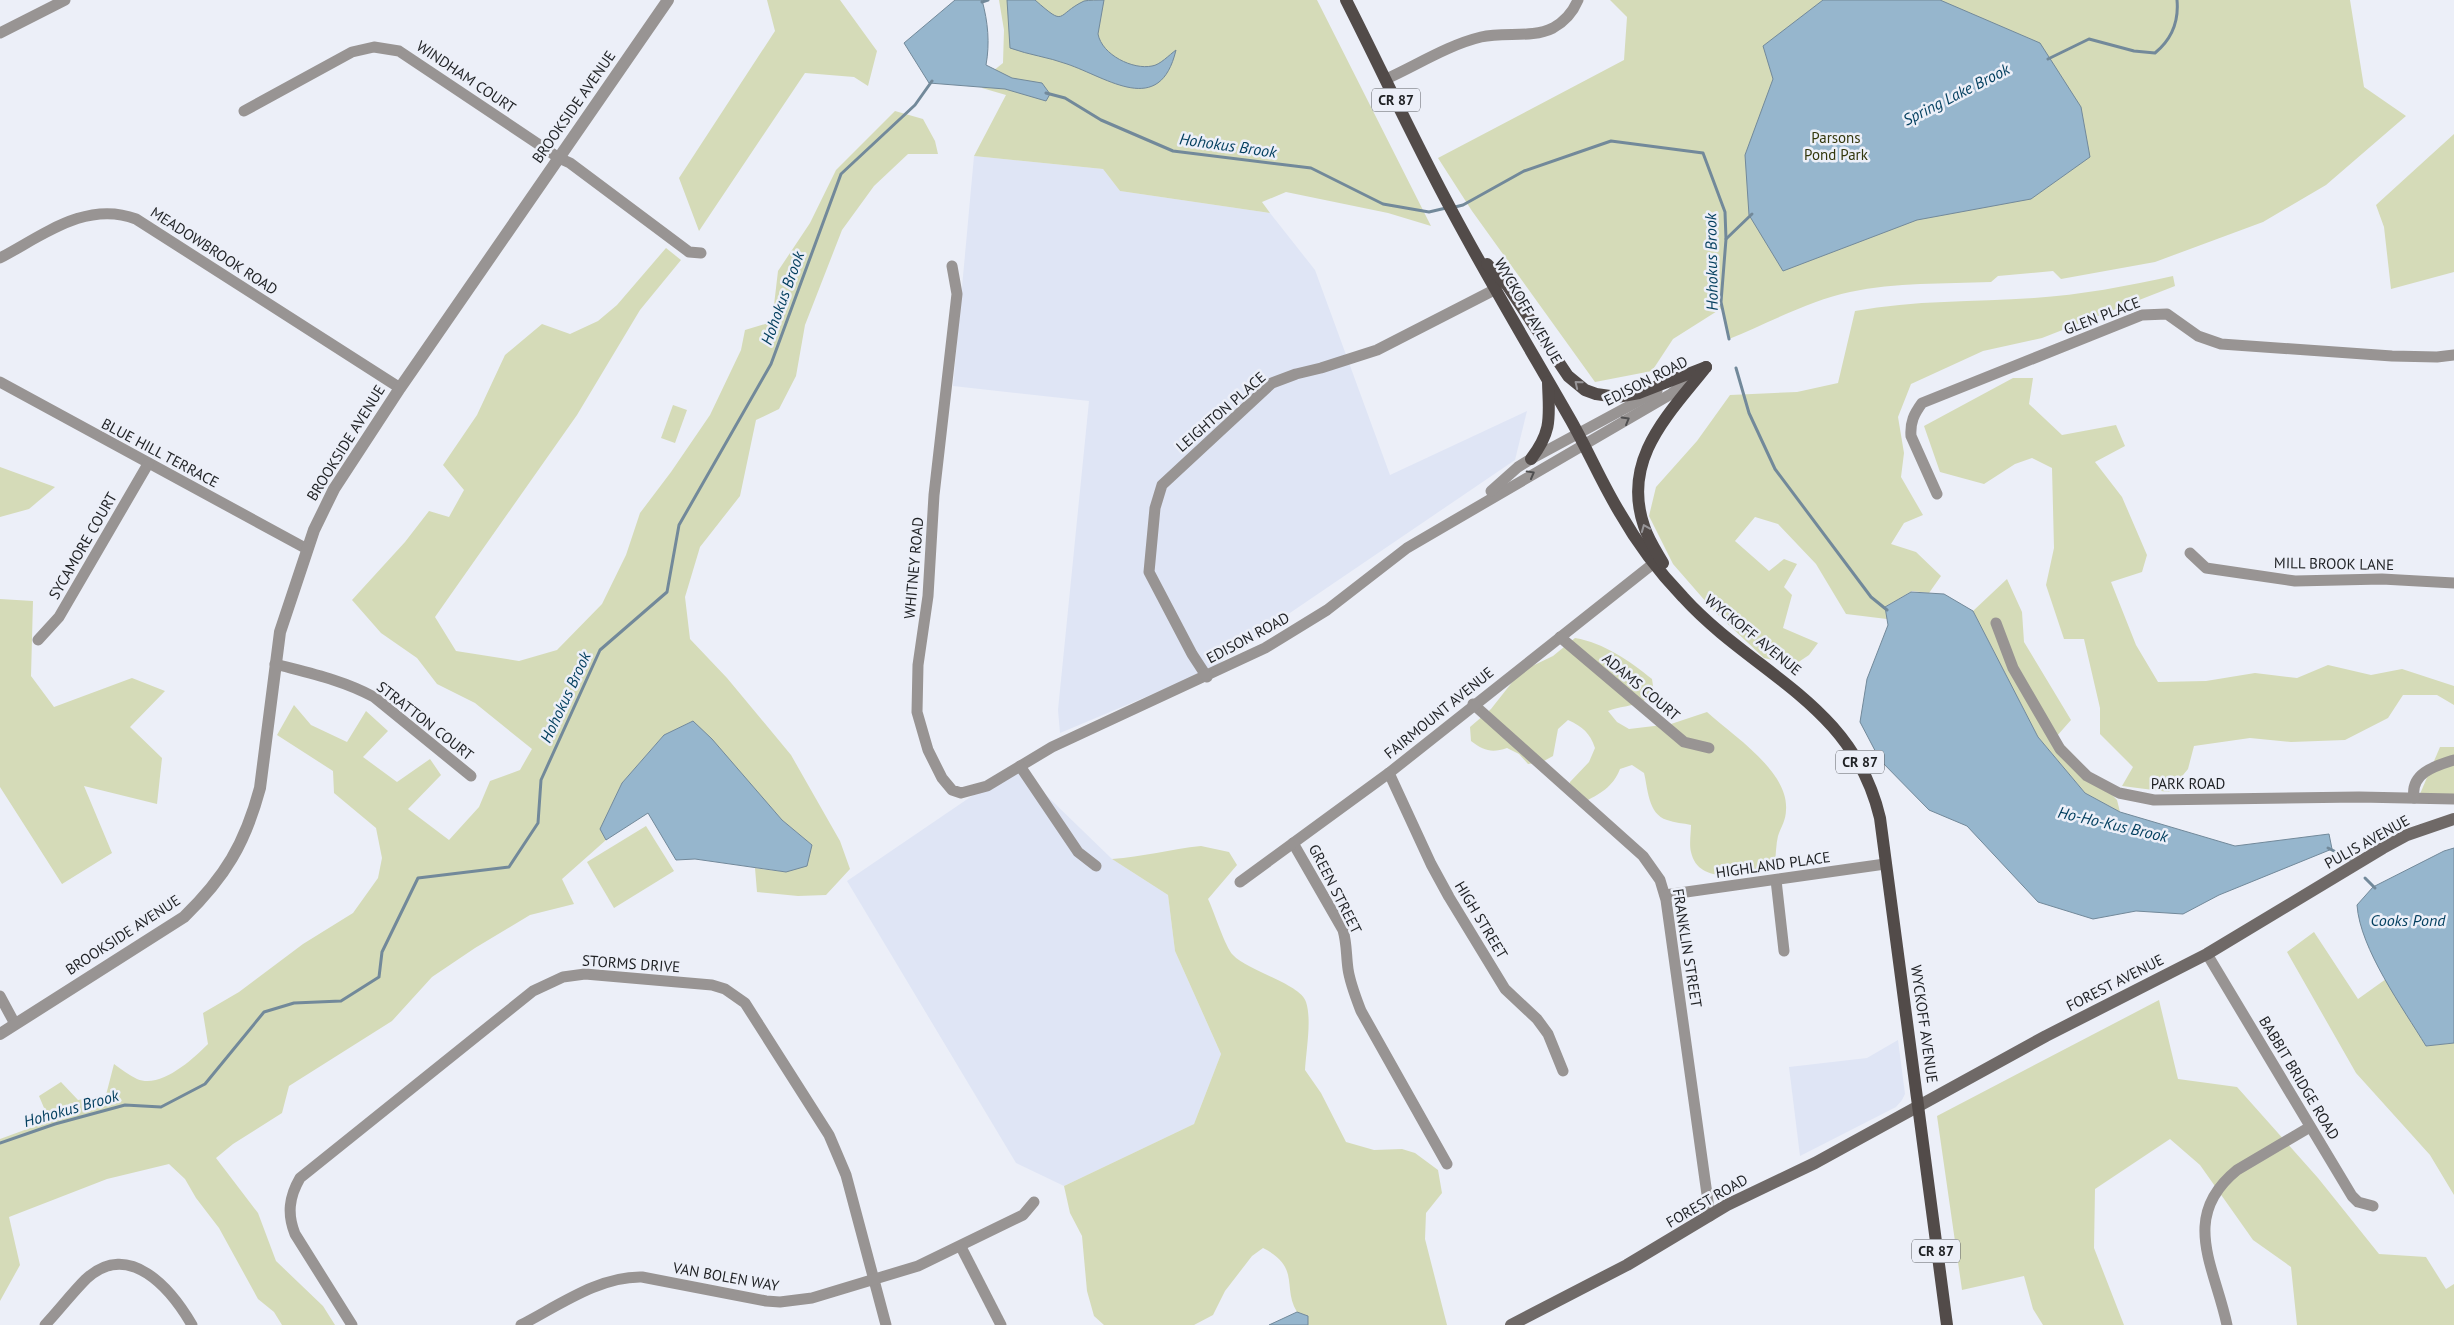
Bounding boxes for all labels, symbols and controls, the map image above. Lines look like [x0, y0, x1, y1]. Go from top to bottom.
street label: WINDHAM COURT [413, 36, 520, 117]
street label: BROOKSIDE AVENUE [528, 47, 620, 167]
water label: Spring Lake Brook [1899, 58, 2013, 129]
road number: CR 87 [1372, 88, 1420, 112]
water label: Hohokus Brook [1178, 128, 1279, 162]
park label: Parsons Pond Park [1804, 128, 1869, 164]
street label: MEADOWBROOK ROAD [147, 202, 281, 299]
water label: Hohokus Brook [1700, 212, 1722, 311]
water label: Hohokus Brook [756, 248, 808, 347]
street label: WYCKOFF AVENUE [1490, 254, 1566, 367]
street label: GLEN PLACE [2061, 292, 2143, 339]
street label: EDISON ROAD [1601, 351, 1691, 410]
street label: LEIGHTON PLACE [1172, 368, 1269, 456]
street label: BROOKSIDE AVENUE [302, 381, 389, 504]
one-way arrow [1575, 381, 1584, 390]
street label: BLUE HILL TERRACE [98, 414, 222, 491]
one-way arrow [1621, 417, 1630, 427]
one-way arrow [1526, 470, 1535, 480]
street label: SYCAMORE COURT [44, 488, 121, 603]
street label: WHITNEY ROAD [900, 516, 927, 620]
one-way arrow [1641, 524, 1652, 533]
street label: MILL BROOK LANE [2274, 553, 2394, 574]
street label: WYCKOFF AVENUE [1701, 590, 1806, 679]
street label: EDISON ROAD [1203, 608, 1293, 667]
water label: Hohokus Brook [535, 648, 595, 746]
street label: ADAMS COURT [1599, 649, 1684, 725]
street label: FAIRMOUNT AVENUE [1380, 663, 1497, 763]
street label: STRATTON COURT [373, 677, 478, 765]
road number: CR 87 [1836, 750, 1884, 774]
street label: PARK ROAD [2151, 774, 2225, 793]
water label: Ho-Ho-Kus Brook [2056, 802, 2171, 847]
street label: PULIS AVENUE [2321, 810, 2413, 873]
street label: GREEN STREET [1305, 841, 1366, 937]
street label: HIGHLAND PLACE [1714, 847, 1831, 882]
street label: HIGH STREET [1451, 877, 1512, 963]
street label: FRANKLIN STREET [1669, 887, 1706, 1009]
street label: BROOKSIDE AVENUE [62, 890, 184, 979]
water label: Cooks Pond [2371, 910, 2446, 930]
street label: FOREST AVENUE [2063, 950, 2167, 1015]
street label: STORMS DRIVE [581, 951, 681, 976]
street label: WYCKOFF AVENUE [1907, 964, 1942, 1084]
street label: BABBIT BRIDGE ROAD [2255, 1012, 2344, 1143]
water label: Hohokus Brook [21, 1085, 122, 1131]
street label: FOREST ROAD [1662, 1169, 1751, 1232]
road number: CR 87 [1912, 1240, 1960, 1262]
street label: VAN BOLEN WAY [671, 1258, 781, 1295]

